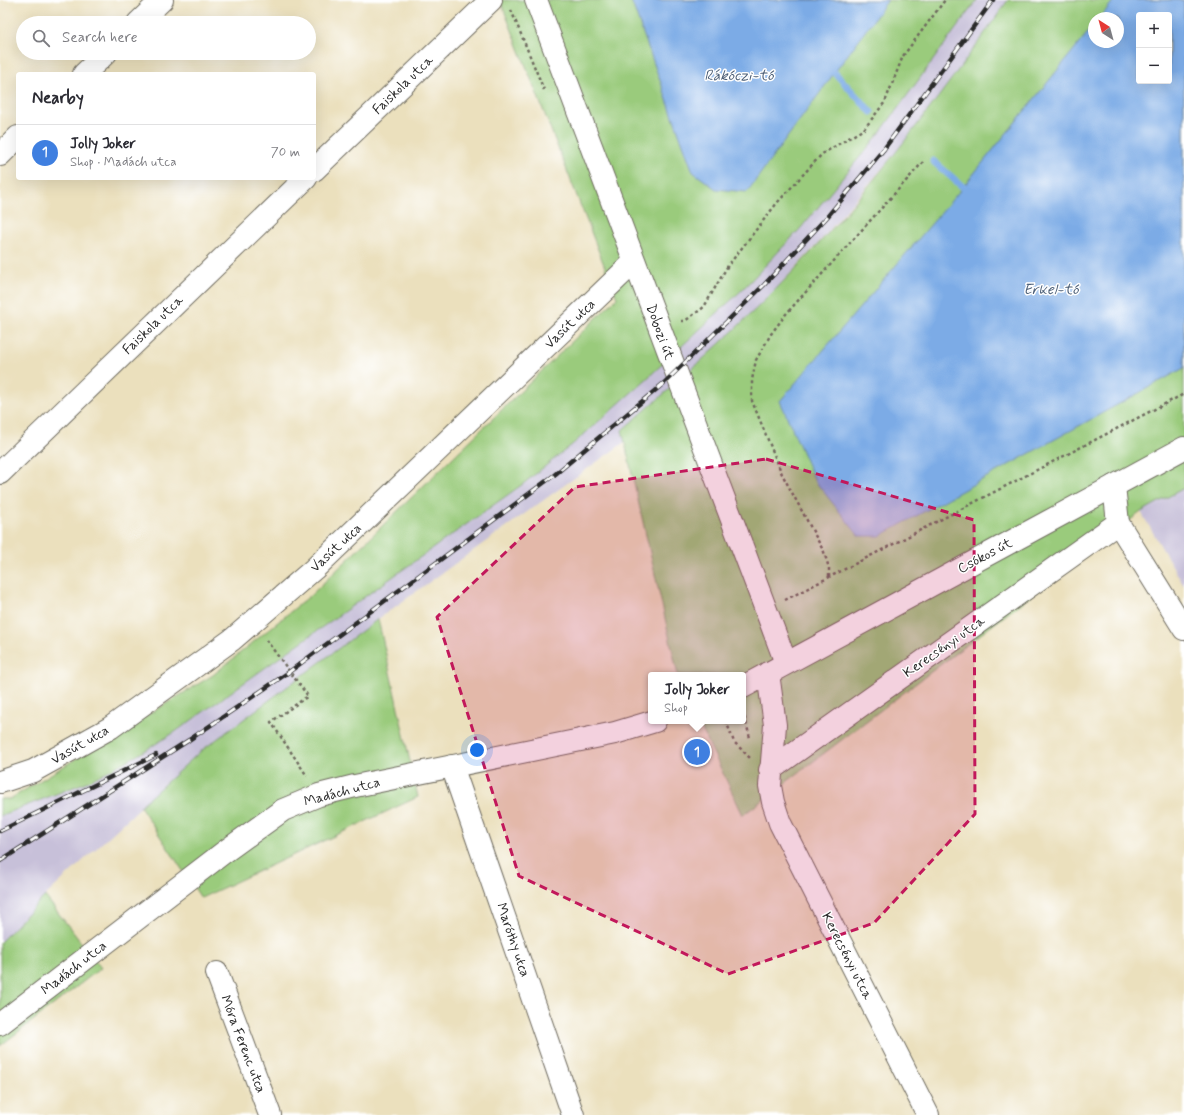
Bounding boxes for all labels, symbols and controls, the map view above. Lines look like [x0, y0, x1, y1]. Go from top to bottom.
north arrow [1088, 12, 1124, 48]
map controls [1136, 12, 1172, 84]
button: + [1136, 12, 1172, 48]
search box [16, 16, 316, 60]
icon: search [30, 27, 52, 49]
text: Search here [62, 28, 138, 48]
button: − [1136, 48, 1172, 84]
street label: Faiskola utca [369, 51, 438, 119]
water label: Rákóczi-tó [704, 66, 775, 86]
text: Nearby [32, 87, 84, 109]
text: Jolly Joker [70, 134, 136, 154]
text: 1 [42, 144, 48, 161]
text: 70 m [271, 144, 300, 161]
text: Shop · Madách utca [70, 154, 177, 171]
water label: Erkel-tó [1023, 280, 1080, 300]
street label: Faiskola utca [119, 291, 188, 359]
street label: Vasút utca [541, 295, 599, 353]
street label: Dobozi út [642, 302, 679, 363]
street label: Vasút utca [306, 519, 366, 576]
street label: Csókos út [955, 534, 1016, 578]
street label: Kerecsényi utca [900, 612, 989, 682]
popup [648, 672, 746, 724]
text: Jolly Joker [664, 680, 730, 700]
text: Shop [664, 700, 688, 717]
street label: Vasút utca [48, 721, 112, 769]
pin: 1 [684, 737, 710, 767]
your location [467, 740, 487, 760]
street label: Madách utca [302, 773, 382, 811]
street label: Maróthy utca [492, 901, 534, 980]
street label: Kerecsényi utca [817, 909, 877, 1003]
street label: Madách utca [38, 937, 111, 999]
street label: Móra Ferenc utca [216, 992, 270, 1096]

